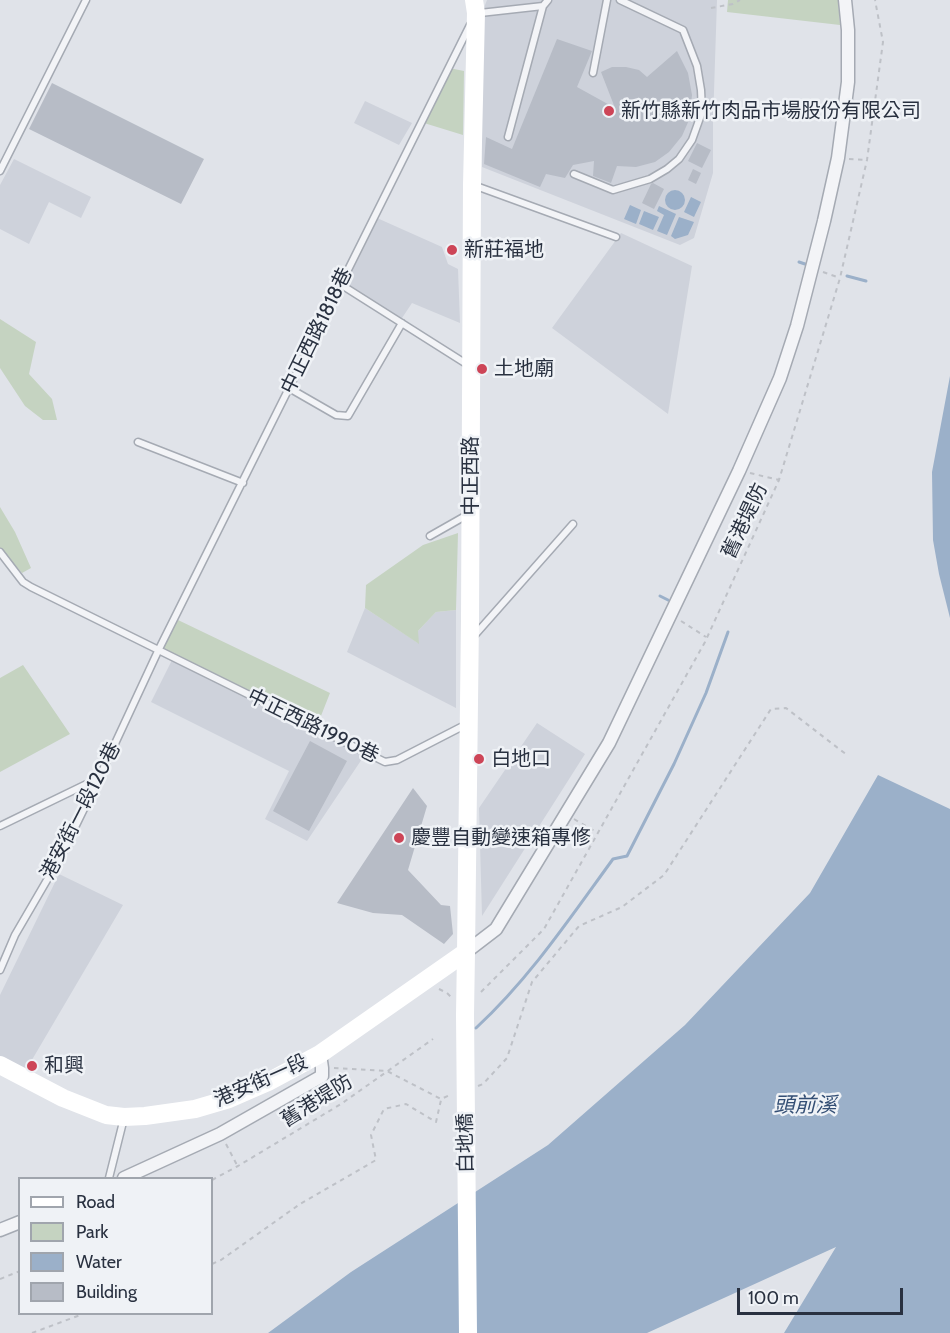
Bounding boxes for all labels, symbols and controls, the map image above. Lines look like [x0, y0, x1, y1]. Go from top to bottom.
place label: 新竹縣新竹肉品市場股份有限公司 [621, 99, 921, 123]
marker: 新竹縣新竹肉品市場股份有限公司 [602, 104, 616, 118]
place label: 新莊福地 [464, 238, 544, 262]
marker: 新莊福地 [445, 243, 459, 257]
street label: 中正西路1818巷 [276, 264, 358, 398]
place label: 土地廟 [494, 357, 554, 381]
marker: 土地廟 [475, 362, 489, 376]
street label: 中正西路 [459, 436, 483, 516]
street label: 舊港堤防 [717, 480, 773, 562]
street label: 中正西路1990巷 [243, 684, 383, 768]
street label: 港安街一段120巷 [36, 738, 126, 884]
place label: 白地口 [491, 747, 551, 771]
marker: 白地口 [472, 752, 486, 766]
place label: 慶豐自動變速箱專修 [411, 826, 591, 850]
marker: 慶豐自動變速箱專修 [392, 831, 406, 845]
street label: 港安街一段 [210, 1050, 312, 1112]
place label: 和興 [44, 1054, 84, 1078]
marker: 和興 [25, 1059, 39, 1073]
street label: 舊港堤防 [277, 1070, 357, 1132]
water label: 頭前溪 [774, 1093, 836, 1119]
street label: 白地橋 [453, 1113, 479, 1173]
legend [18, 1177, 213, 1315]
text: Road [76, 1191, 115, 1213]
text: Park [76, 1221, 108, 1243]
text: Water [76, 1251, 122, 1273]
scale bar [740, 1276, 906, 1314]
text: Building [76, 1281, 137, 1303]
text: 100 m [748, 1287, 799, 1309]

